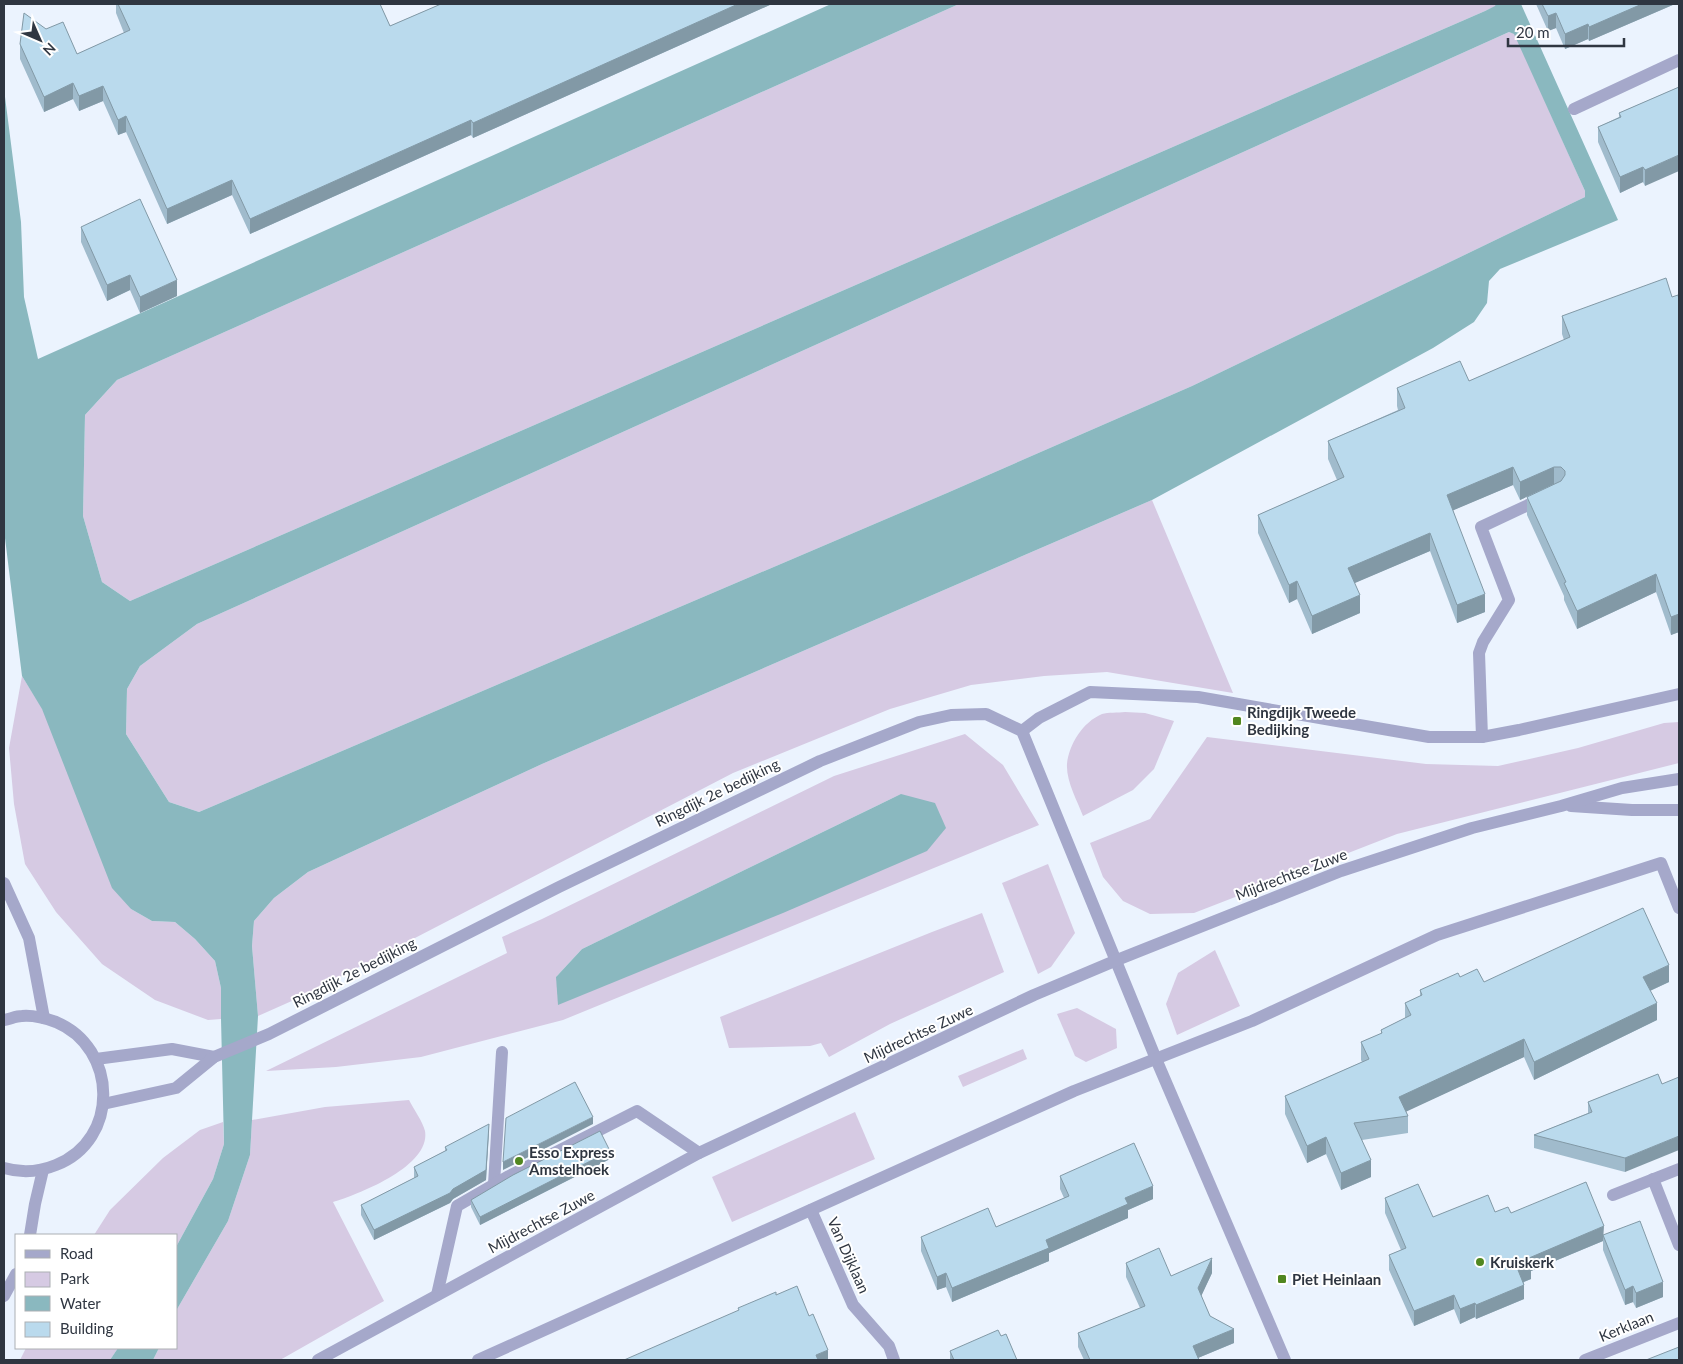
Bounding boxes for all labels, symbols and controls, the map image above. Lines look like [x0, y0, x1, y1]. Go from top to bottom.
north arrow [15, 15, 65, 65]
scale bar [1508, 15, 1624, 47]
text: 20 m [1516, 23, 1550, 41]
text: N [40, 40, 59, 59]
place label: Ringdijk Tweede Bedijking [1247, 703, 1356, 738]
marker: Ringdijk Tweede Bedijking [1231, 715, 1243, 727]
street label: Ringdijk 2e bedijking [652, 754, 782, 830]
street label: Mijdrechtse Zuwe [1233, 844, 1349, 904]
street label: Ringdijk 2e bedijking [289, 933, 419, 1011]
street label: Mijdrechtse Zuwe [861, 1000, 975, 1066]
place label: Esso Express Amstelhoek [528, 1143, 615, 1178]
marker: Esso Express Amstelhoek [513, 1155, 525, 1167]
street label: Mijdrechtse Zuwe [485, 1185, 597, 1257]
street label: Van Dijklaan [824, 1214, 874, 1296]
legend [15, 1234, 178, 1349]
text: Road [60, 1244, 93, 1262]
place label: Kruiskerk [1490, 1253, 1555, 1271]
marker: Kruiskerk [1474, 1256, 1486, 1268]
text: Park [60, 1269, 90, 1287]
place label: Piet Heinlaan [1292, 1270, 1381, 1288]
marker: Piet Heinlaan [1276, 1273, 1288, 1285]
text: Water [60, 1294, 101, 1312]
street label: Kerklaan [1596, 1307, 1656, 1345]
text: Building [60, 1319, 113, 1337]

